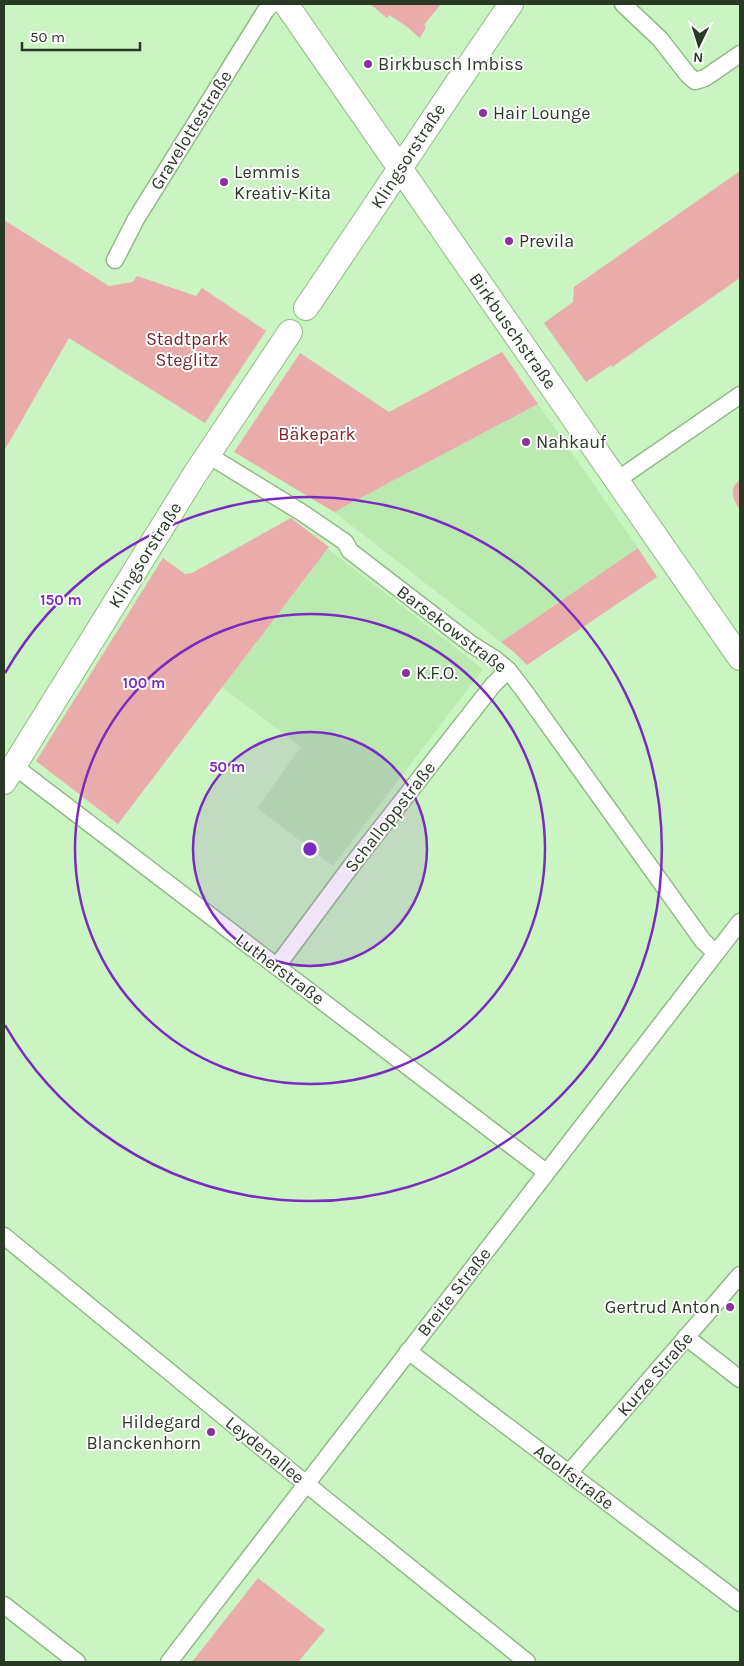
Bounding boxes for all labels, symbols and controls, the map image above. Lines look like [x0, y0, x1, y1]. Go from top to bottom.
scale bar [22, 20, 140, 52]
north arrow [674, 20, 724, 70]
text: 50 m [30, 28, 65, 46]
text: N [693, 49, 704, 66]
place label: Birkbusch Imbiss [378, 53, 523, 75]
marker: Birkbusch Imbiss [362, 58, 374, 70]
street label: Gravelottestraße [145, 66, 237, 194]
street label: Klingsorstraße [366, 99, 450, 213]
place label: Hair Lounge [493, 102, 591, 124]
marker: Hair Lounge [477, 107, 489, 119]
place label: Lemmis Kreativ-Kita [234, 161, 331, 204]
marker: Lemmis Kreativ-Kita [218, 176, 230, 188]
place label: Previla [519, 230, 574, 252]
marker: Previla [503, 235, 515, 247]
street label: Birkbuschstraße [465, 268, 561, 394]
park label: Stadtpark Steglitz [146, 328, 228, 371]
park label: Bäkepark [278, 423, 356, 445]
place label: Nahkauf [536, 431, 607, 453]
marker: Nahkauf [520, 436, 532, 448]
street label: Klingsorstraße [104, 498, 186, 612]
street label: Barsekowstraße [393, 580, 511, 678]
text: 150 m [40, 591, 82, 609]
place label: K.F.O. [416, 662, 458, 684]
marker: K.F.O. [400, 667, 412, 679]
text: 100 m [123, 674, 165, 692]
street label: Schalloppstraße [340, 757, 440, 877]
text: 50 m [209, 758, 245, 776]
centre of rings [301, 840, 319, 858]
street label: Lutherstraße [231, 928, 329, 1010]
street label: Breite Straße [412, 1243, 496, 1341]
place label: Gertrud Anton [605, 1296, 720, 1318]
marker: Gertrud Anton [724, 1301, 736, 1313]
street label: Kurze Straße [612, 1327, 698, 1421]
place label: Hildegard Blanckenhorn [86, 1411, 201, 1454]
street label: Leydenallee [221, 1411, 309, 1489]
marker: Hildegard Blanckenhorn [205, 1426, 217, 1438]
street label: Adolfstraße [530, 1440, 618, 1514]

